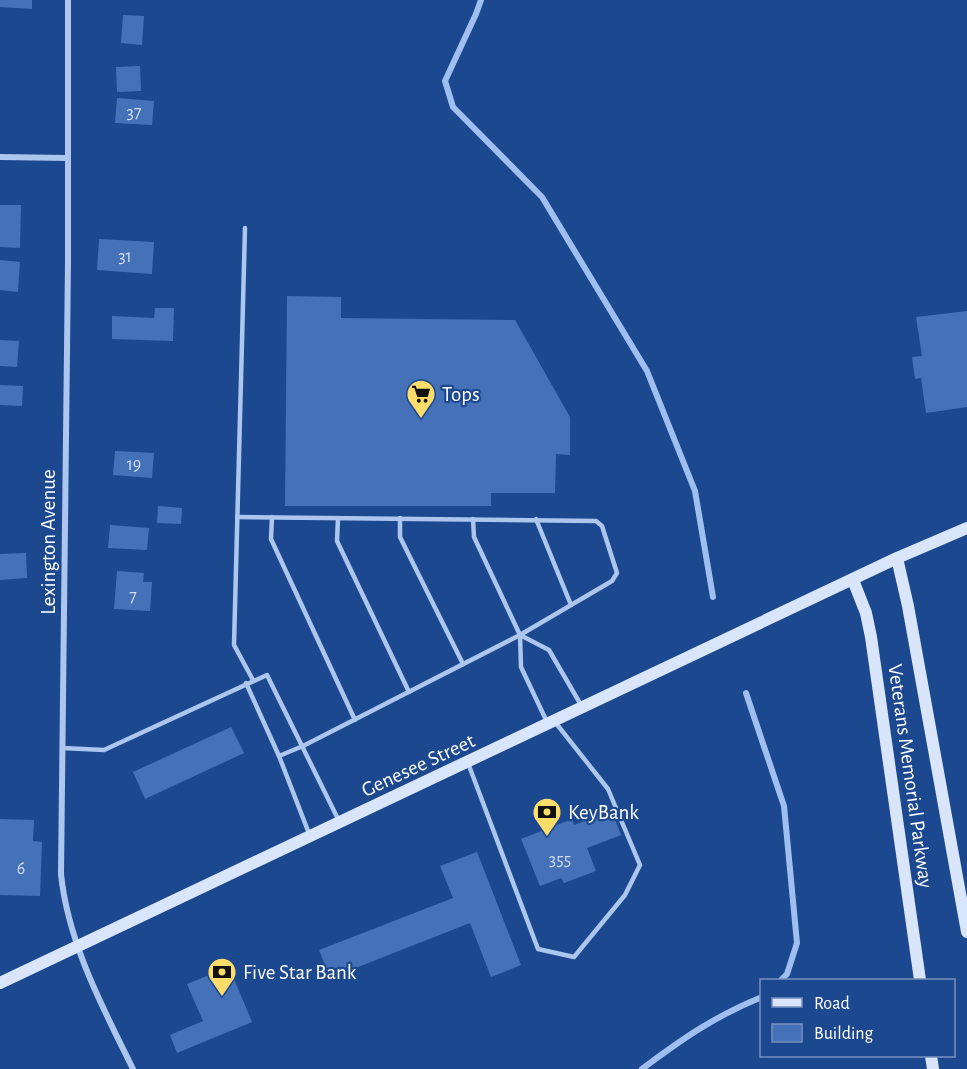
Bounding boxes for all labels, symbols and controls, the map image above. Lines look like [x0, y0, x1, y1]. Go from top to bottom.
house number: 37 [127, 104, 141, 122]
house number: 31 [118, 248, 132, 266]
supermarket icon: Tops [405, 378, 437, 420]
place label: Tops [442, 384, 480, 405]
house number: 19 [127, 456, 141, 474]
street label: Lexington Avenue [38, 469, 59, 615]
house number: 7 [129, 588, 137, 606]
street label: Veterans Memorial Parkway [884, 663, 937, 890]
street label: Genesee Street [358, 730, 478, 801]
bank icon: KeyBank [531, 796, 563, 838]
place label: KeyBank [568, 802, 639, 823]
house number: 355 [549, 851, 571, 869]
house number: 6 [17, 860, 25, 878]
bank icon: Five Star Bank [206, 956, 238, 998]
place label: Five Star Bank [243, 962, 357, 983]
legend [760, 979, 955, 1057]
text: Road [814, 995, 850, 1013]
text: Building [814, 1025, 874, 1043]

